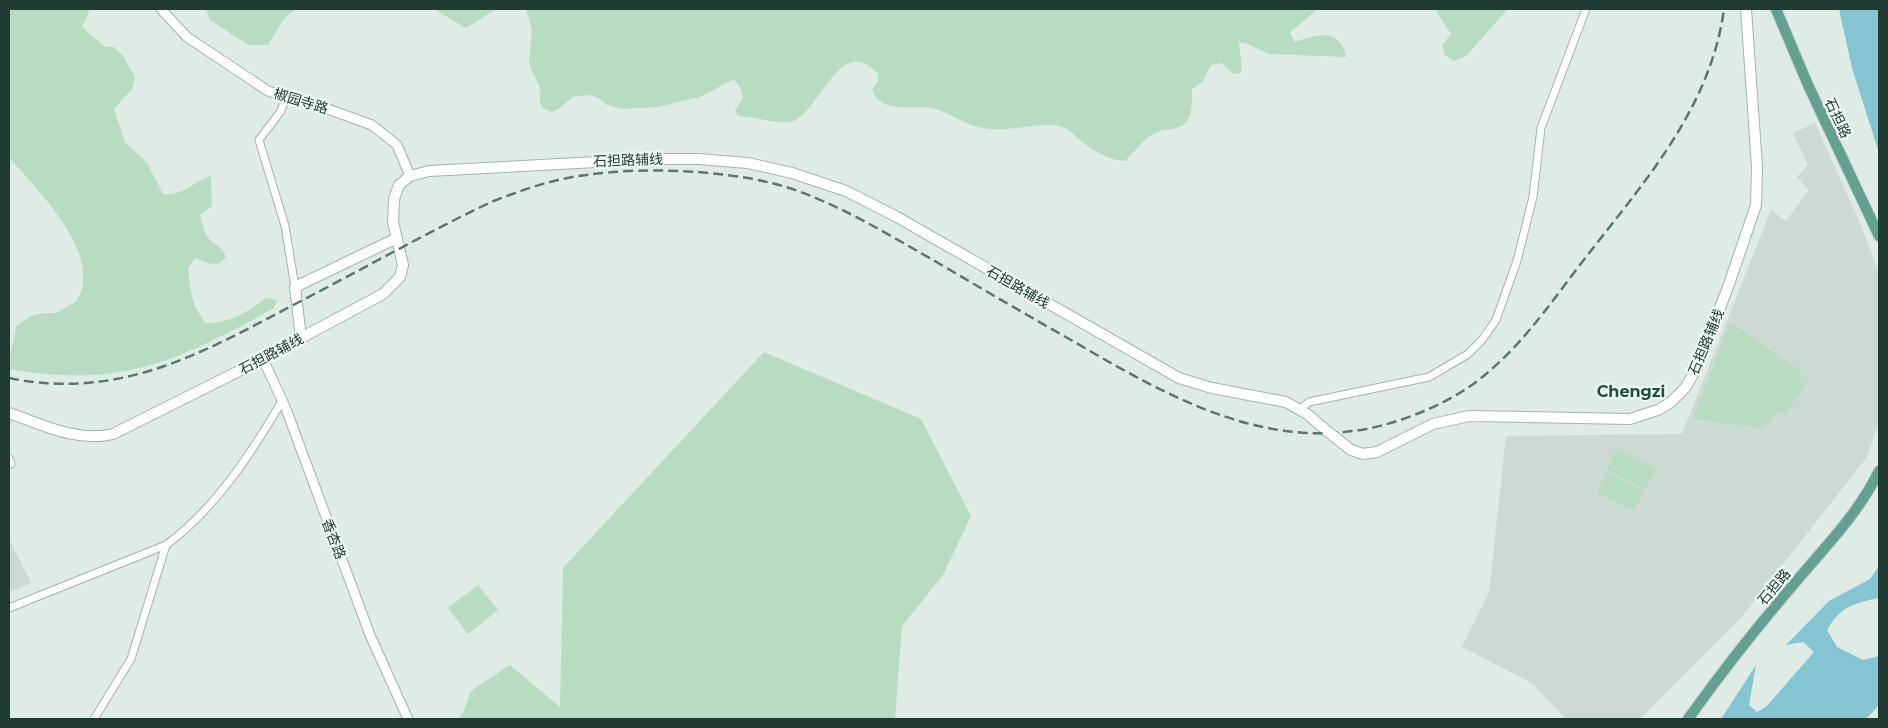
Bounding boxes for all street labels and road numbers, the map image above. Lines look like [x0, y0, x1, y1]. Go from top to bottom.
street label: 椒园寺路 [272, 84, 330, 118]
street label: 石担路 [1821, 95, 1855, 141]
street label: 石担路辅线 [593, 150, 663, 170]
street label: 石担路辅线 [983, 262, 1053, 312]
street label: 石担路辅线 [1684, 306, 1728, 378]
street label: 石担路辅线 [236, 330, 306, 378]
street label: 香杏路 [318, 516, 350, 562]
street label: 石担路 [1754, 565, 1794, 609]

